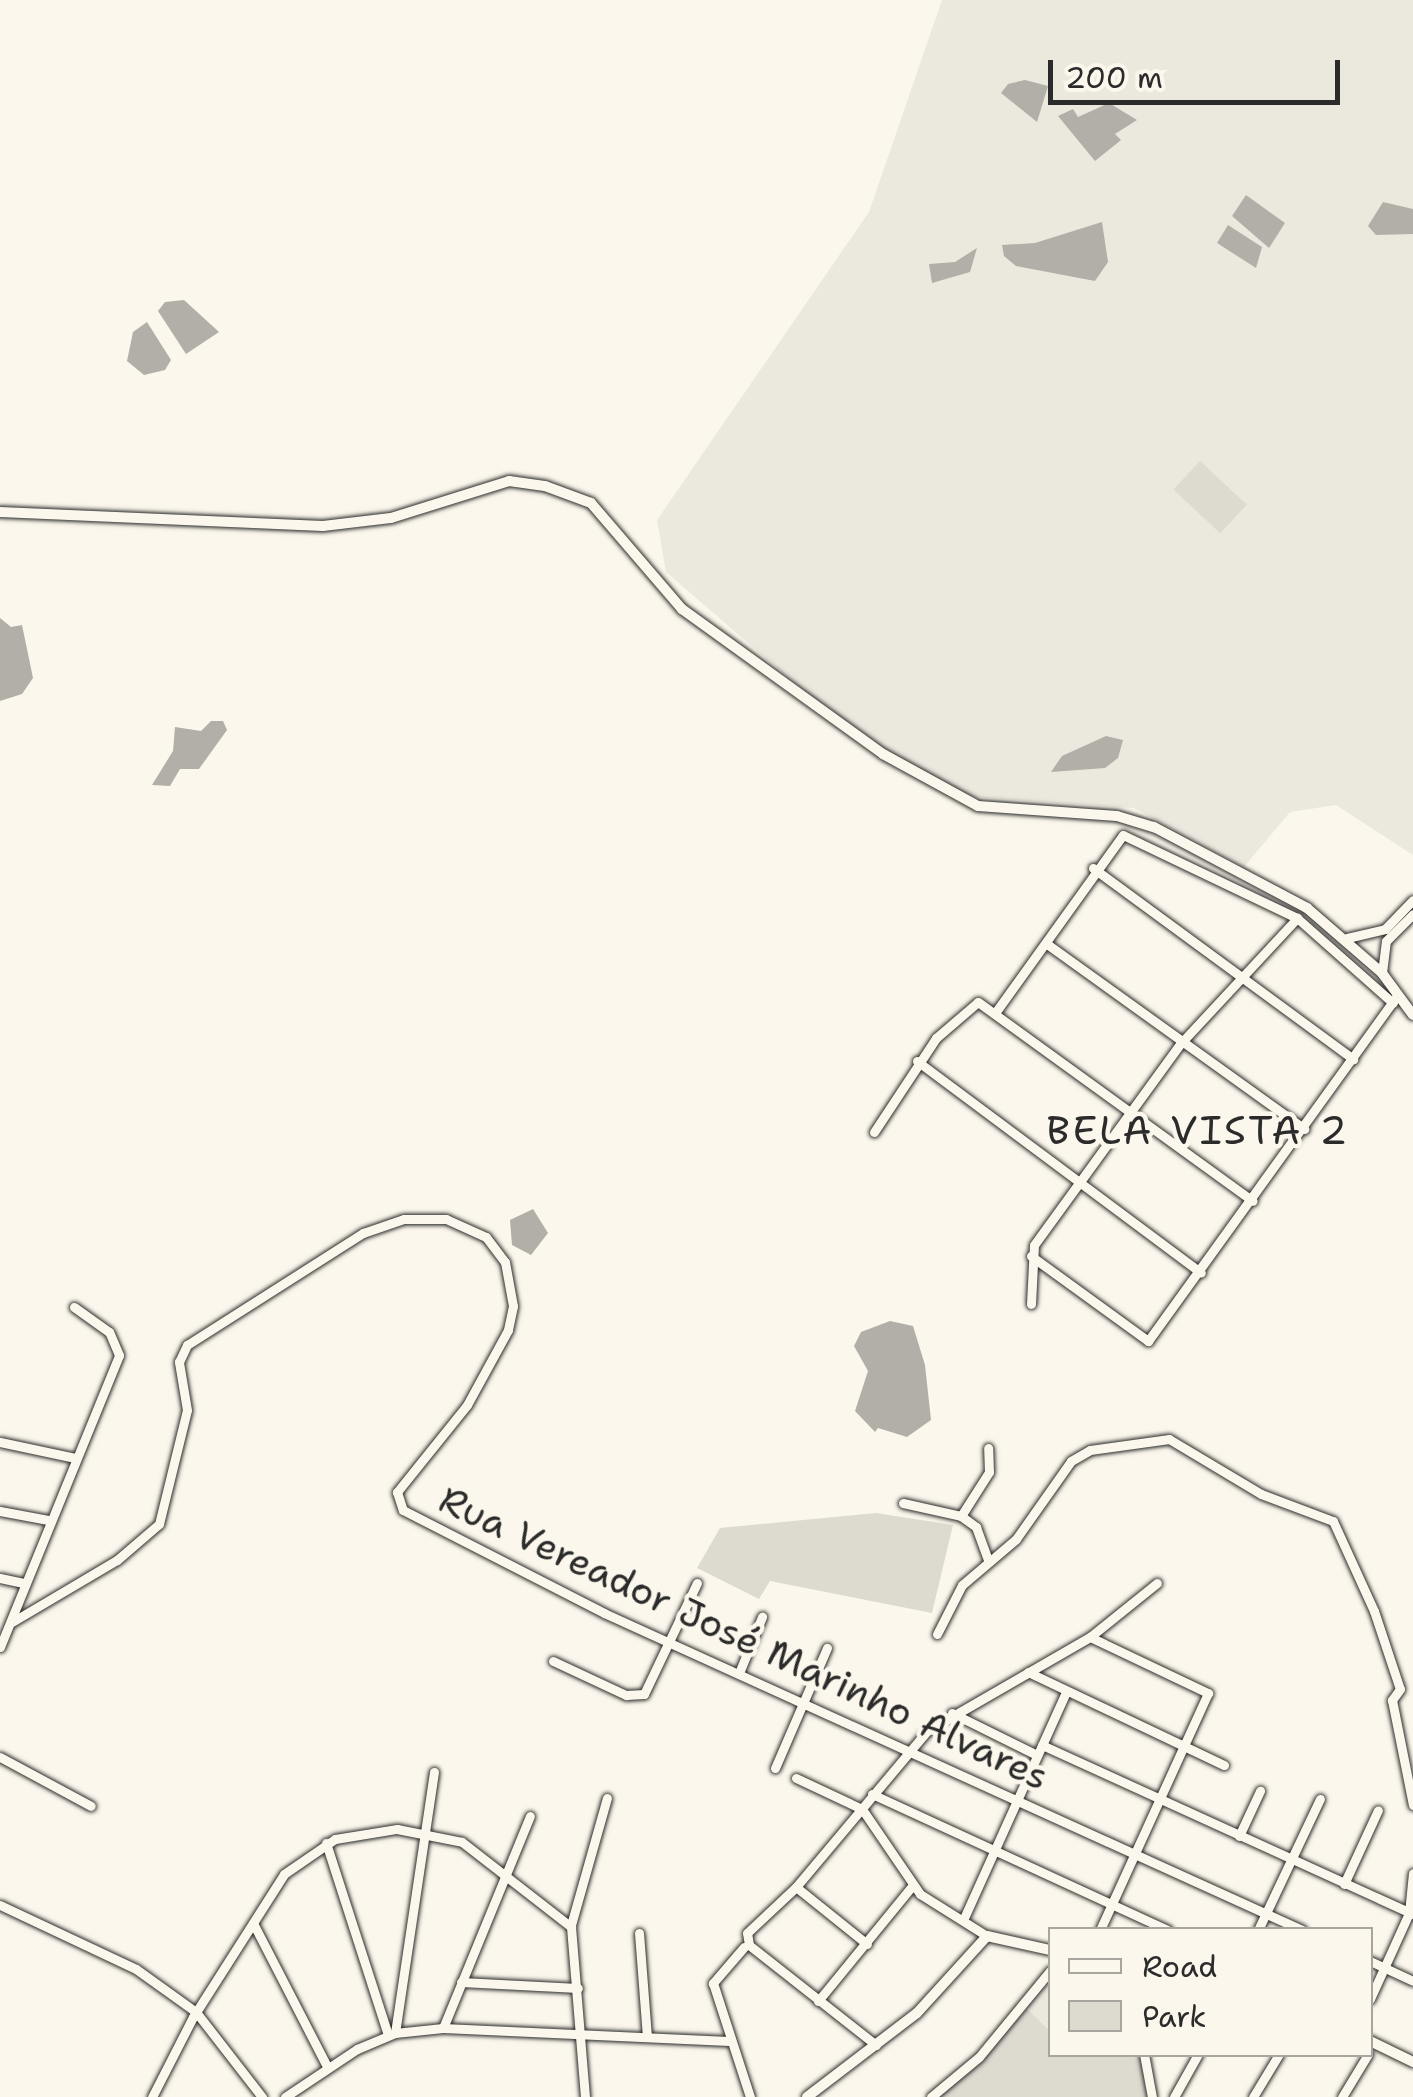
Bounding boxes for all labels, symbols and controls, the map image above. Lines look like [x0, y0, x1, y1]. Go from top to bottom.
scale bar [1053, 40, 1346, 102]
text: 200 m [1065, 57, 1163, 98]
district label: BELA VISTA 2 [1046, 1106, 1350, 1154]
street label: Rua Vereador José Marinho Alvares [432, 1476, 1056, 1800]
legend [1048, 1927, 1373, 2057]
text: Road [1142, 1946, 1217, 1987]
text: Park [1142, 1996, 1206, 2037]

